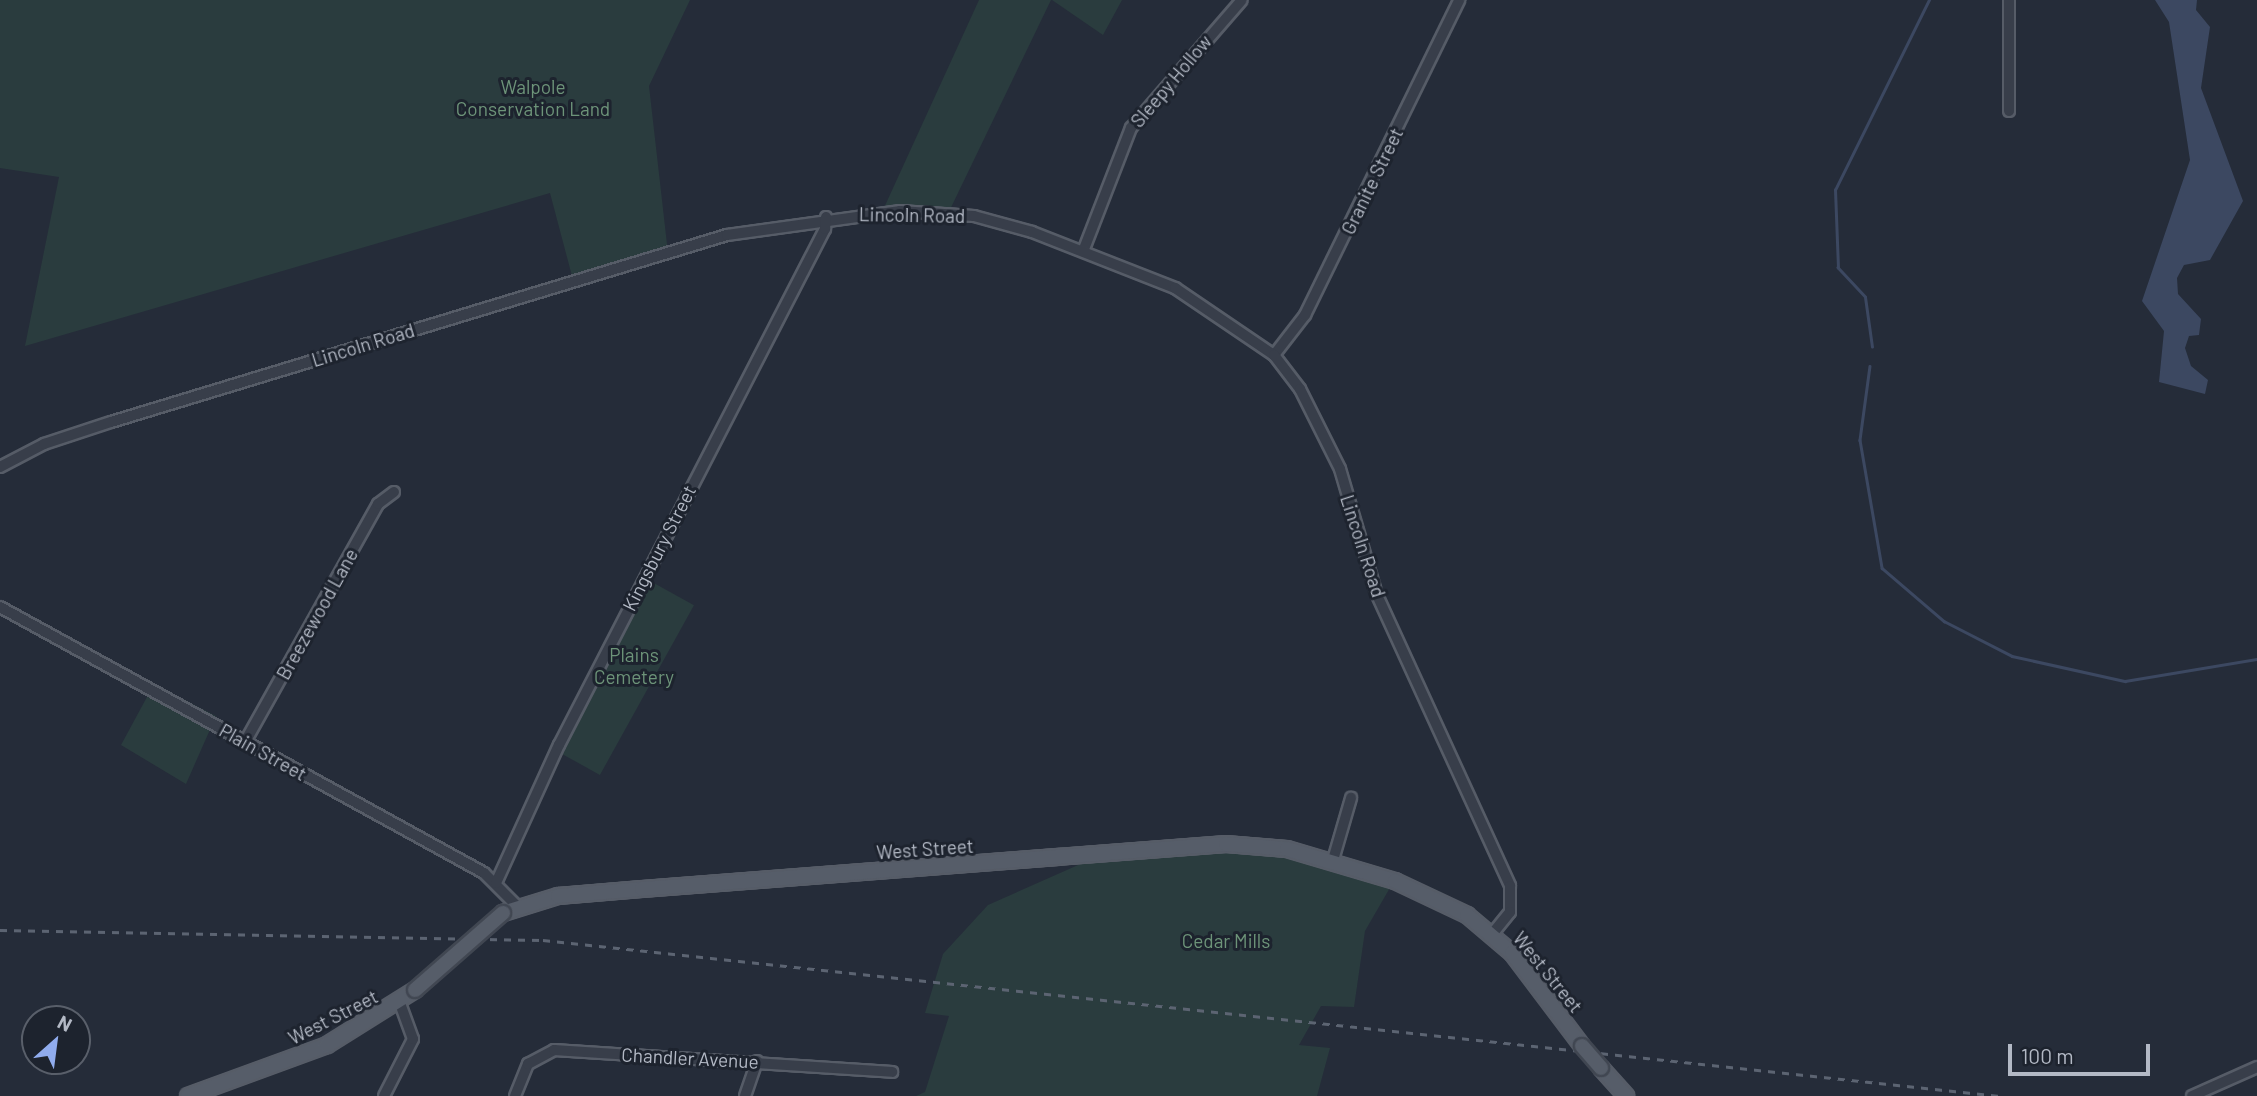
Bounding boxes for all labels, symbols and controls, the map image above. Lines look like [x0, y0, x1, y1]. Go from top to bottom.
street label: Sleepy Hollow [1126, 30, 1216, 132]
park label: Walpole Conservation Land [456, 76, 610, 120]
street label: Granite Street [1336, 124, 1408, 238]
street label: Lincoln Road [859, 203, 965, 227]
street label: Lincoln Road [309, 319, 417, 371]
street label: Kingsbury Street [617, 481, 701, 615]
street label: Lincoln Road [1336, 492, 1390, 600]
street label: Breezewood Lane [272, 544, 362, 684]
park label: Plains Cemetery [594, 644, 674, 688]
street label: Plain Street [215, 719, 311, 785]
street label: West Street [876, 834, 974, 864]
street label: West Street [1508, 927, 1588, 1017]
park label: Cedar Mills [1182, 930, 1270, 952]
street label: West Street [284, 985, 382, 1049]
north arrow [21, 1005, 91, 1075]
text: N [54, 1010, 76, 1036]
scale bar [2012, 1030, 2154, 1074]
street label: Chandler Avenue [621, 1043, 759, 1073]
text: 100 m [2021, 1043, 2074, 1068]

